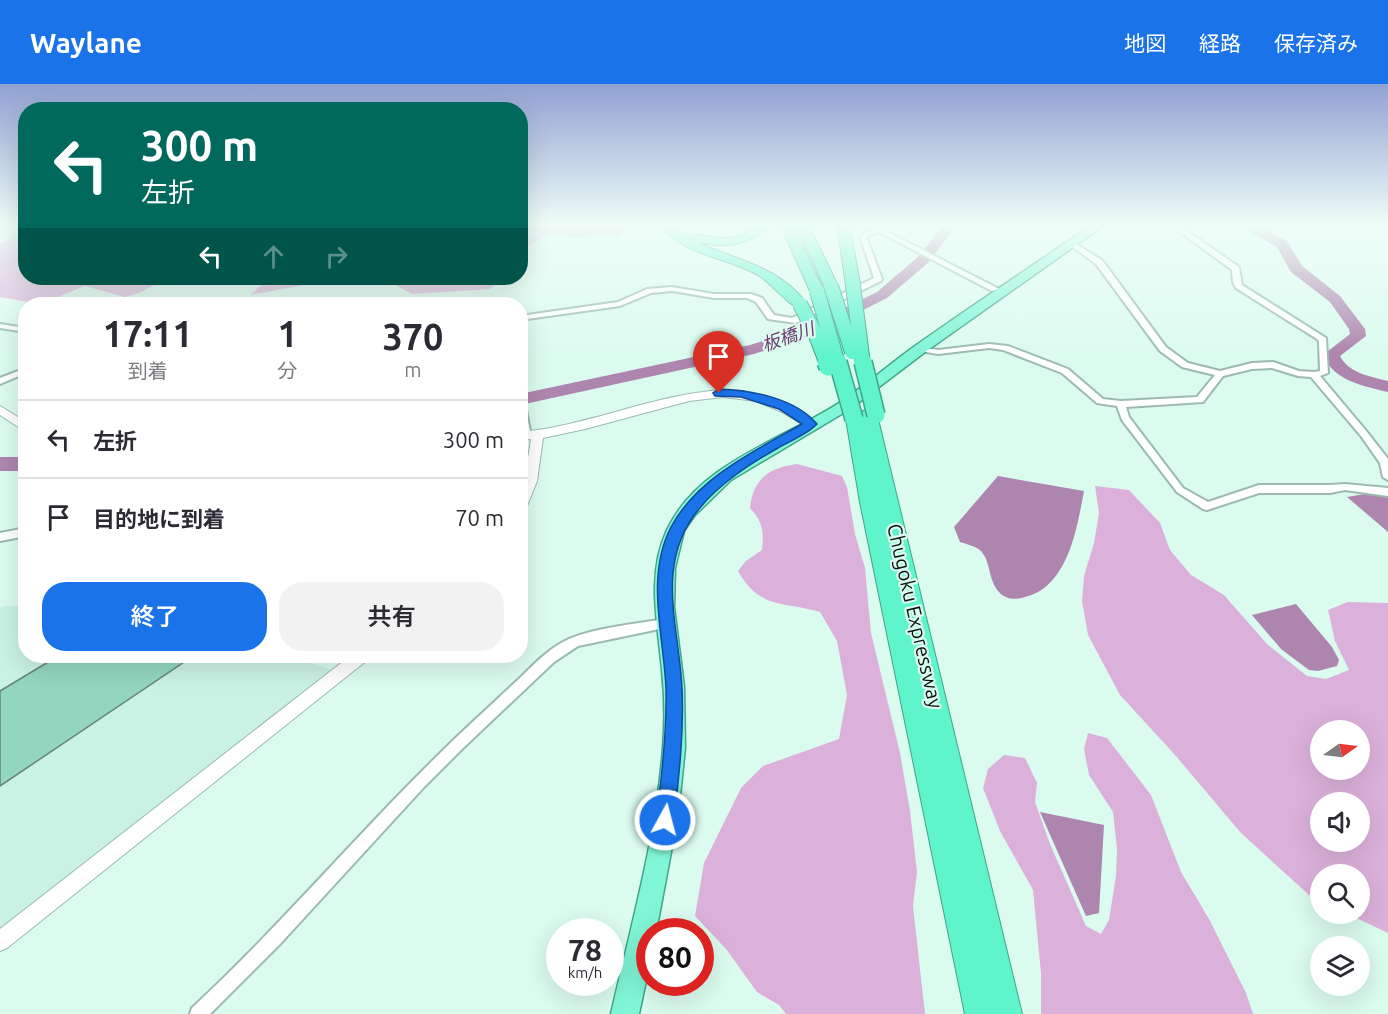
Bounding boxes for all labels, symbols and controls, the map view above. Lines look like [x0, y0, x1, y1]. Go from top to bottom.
text: Waylane [30, 27, 142, 58]
text: 地図 [1124, 31, 1166, 55]
text: 経路 [1199, 31, 1241, 55]
text: 保存済み [1274, 31, 1358, 55]
text: 300 m [141, 122, 258, 169]
icon: left [42, 126, 120, 204]
text: 左折 [141, 177, 195, 207]
icon: left [194, 240, 227, 273]
icon: ahead [257, 240, 290, 273]
icon: right [320, 240, 353, 273]
text: 17:11 [103, 313, 193, 354]
text: 1 [277, 313, 298, 354]
text: 370 [382, 316, 443, 357]
water label: 板橋川 [759, 317, 818, 354]
pin [693, 331, 744, 393]
icon: arrive [702, 340, 735, 373]
text: m [404, 358, 422, 381]
text: 到着 [128, 359, 168, 382]
text: 分 [278, 359, 298, 382]
icon: left [42, 423, 75, 456]
text: 300 m [443, 427, 504, 452]
text: 左折 [93, 428, 137, 453]
icon: arrive [42, 501, 75, 534]
text: 70 m [455, 505, 504, 530]
text: 目的地に到着 [93, 506, 225, 531]
street label: Chugoku Expressway [883, 521, 948, 711]
button: 終了 [42, 582, 267, 651]
button: 共有 [279, 582, 504, 651]
north arrow [1310, 720, 1370, 780]
map controls [1310, 720, 1370, 996]
position arrow [633, 788, 697, 852]
button: sound [1310, 792, 1370, 852]
button: search [1310, 864, 1370, 924]
speed limit sign: 80 [636, 918, 714, 996]
text: 78 [568, 933, 602, 967]
button: layers [1310, 936, 1370, 996]
text: km/h [568, 964, 602, 981]

